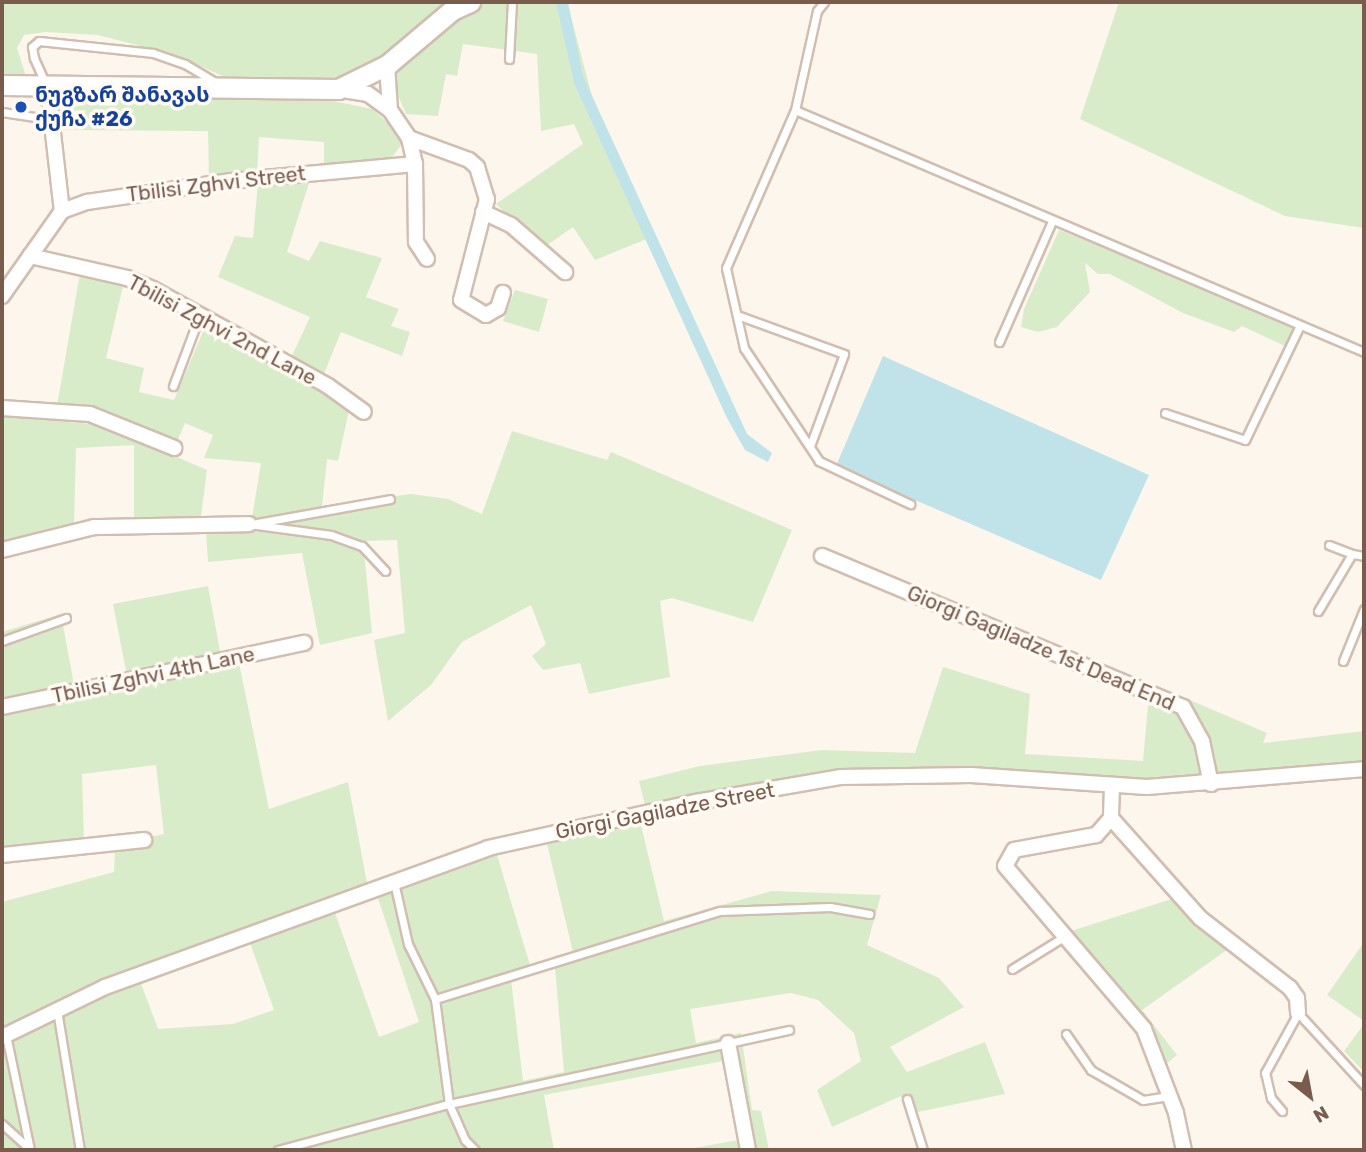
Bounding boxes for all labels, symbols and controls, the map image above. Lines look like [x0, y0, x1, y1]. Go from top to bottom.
place label: ნუგზარ შანავას ქუჩა #26 [35, 82, 209, 132]
marker: ნუგზარ შანავას ქუჩა #26 [13, 99, 29, 115]
street label: Tbilisi Zghvi Street [125, 161, 307, 207]
street label: Tbilisi Zghvi 2nd Lane [123, 270, 321, 390]
street label: Giorgi Gagiladze 1st Dead End [903, 580, 1179, 716]
street label: Tbilisi Zghvi 4th Lane [49, 641, 257, 709]
street label: Giorgi Gagiladze Street [553, 777, 777, 845]
north arrow [1275, 1061, 1345, 1131]
text: N [1309, 1101, 1333, 1128]

